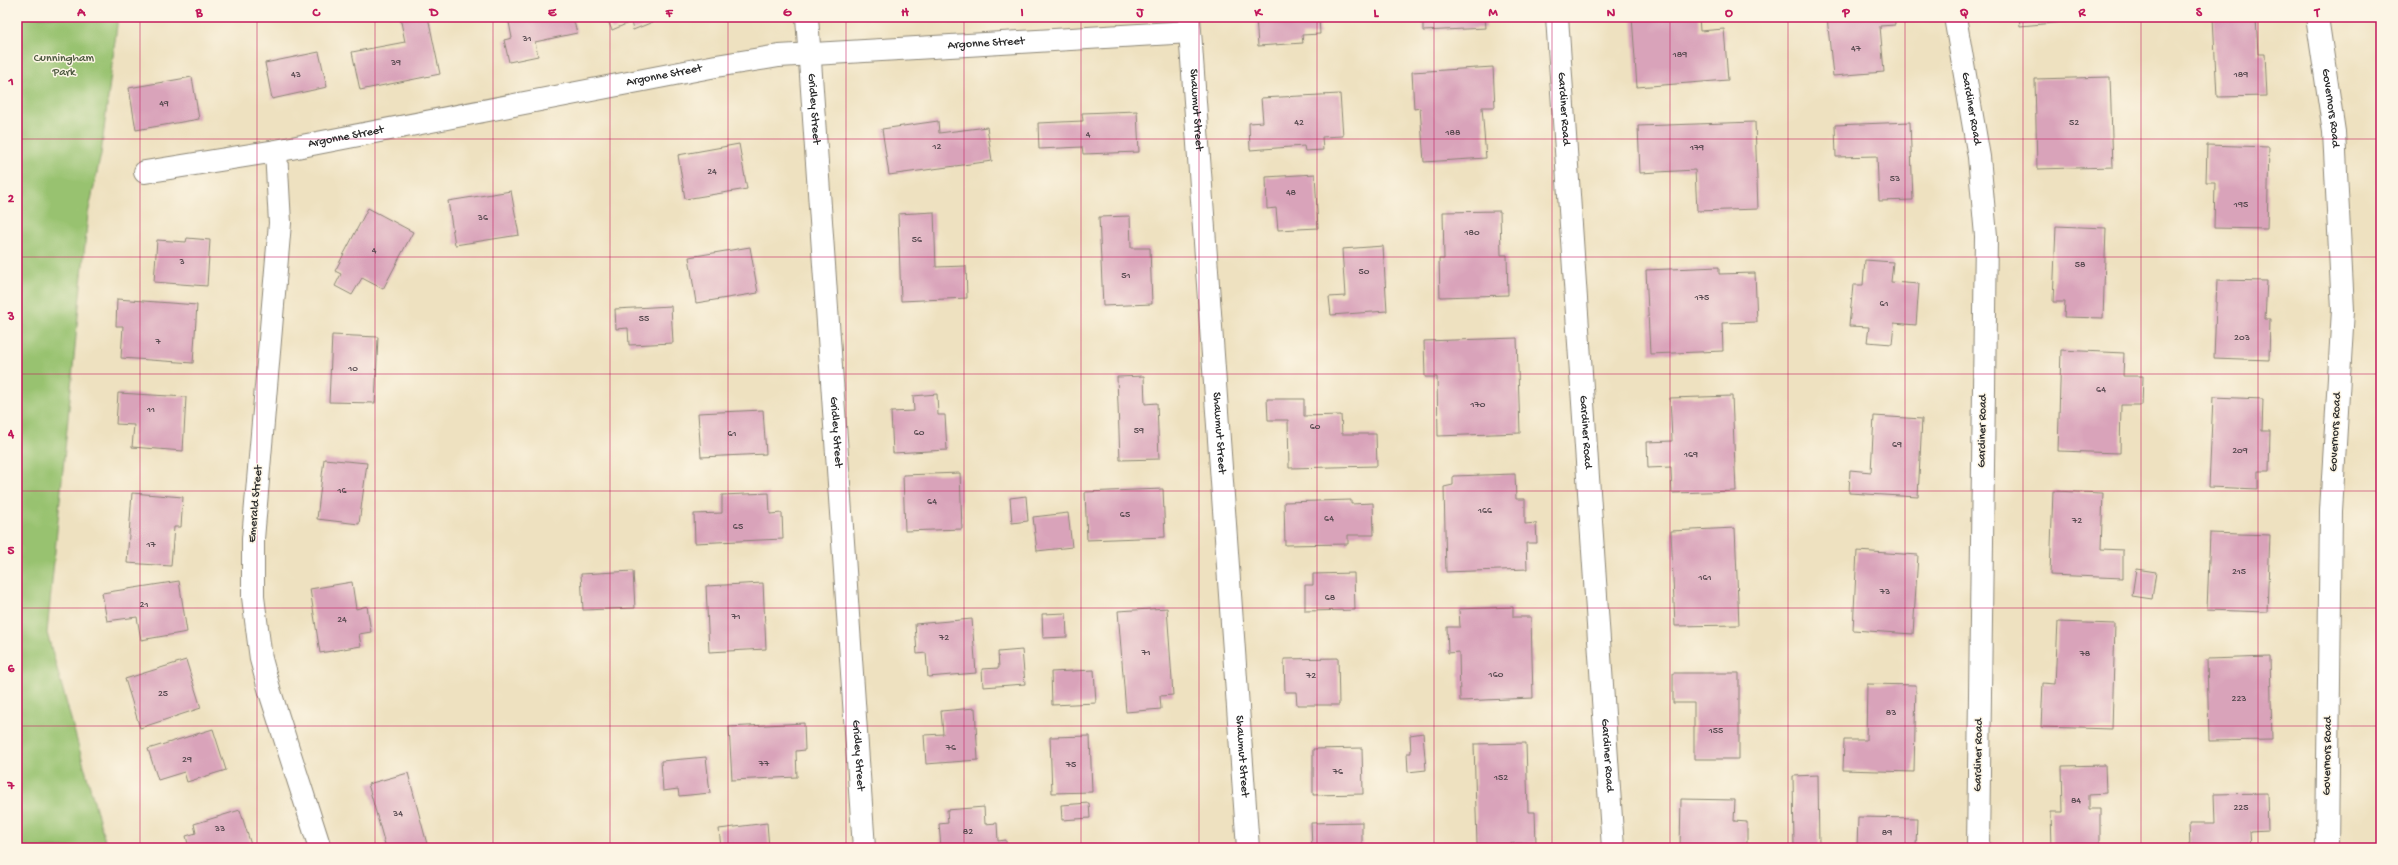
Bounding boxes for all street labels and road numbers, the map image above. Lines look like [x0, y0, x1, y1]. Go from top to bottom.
street label: Argonne Street [947, 35, 1026, 53]
street label: Argonne Street [625, 62, 704, 90]
street label: Shawmut Street [1186, 68, 1206, 152]
street label: Governors Road [2318, 68, 2342, 149]
street label: Gardiner Road [1958, 71, 1984, 147]
street label: Gardiner Road [1554, 72, 1573, 147]
street label: Gridley Street [804, 73, 823, 146]
street label: Argonne Street [307, 123, 386, 152]
street label: Governors Road [2327, 391, 2345, 472]
street label: Shawmut Street [1209, 392, 1228, 475]
street label: Gardiner Road [1975, 393, 1991, 468]
street label: Gardiner Road [1576, 395, 1594, 470]
street label: Gridley Street [826, 396, 845, 469]
street label: Emerald Street [246, 464, 266, 543]
street label: Shawmut Street [1232, 715, 1251, 799]
street label: Governors Road [2320, 715, 2336, 796]
street label: Gardiner Road [1971, 717, 1987, 792]
street label: Gardiner Road [1597, 718, 1616, 793]
street label: Gridley Street [848, 719, 867, 792]

